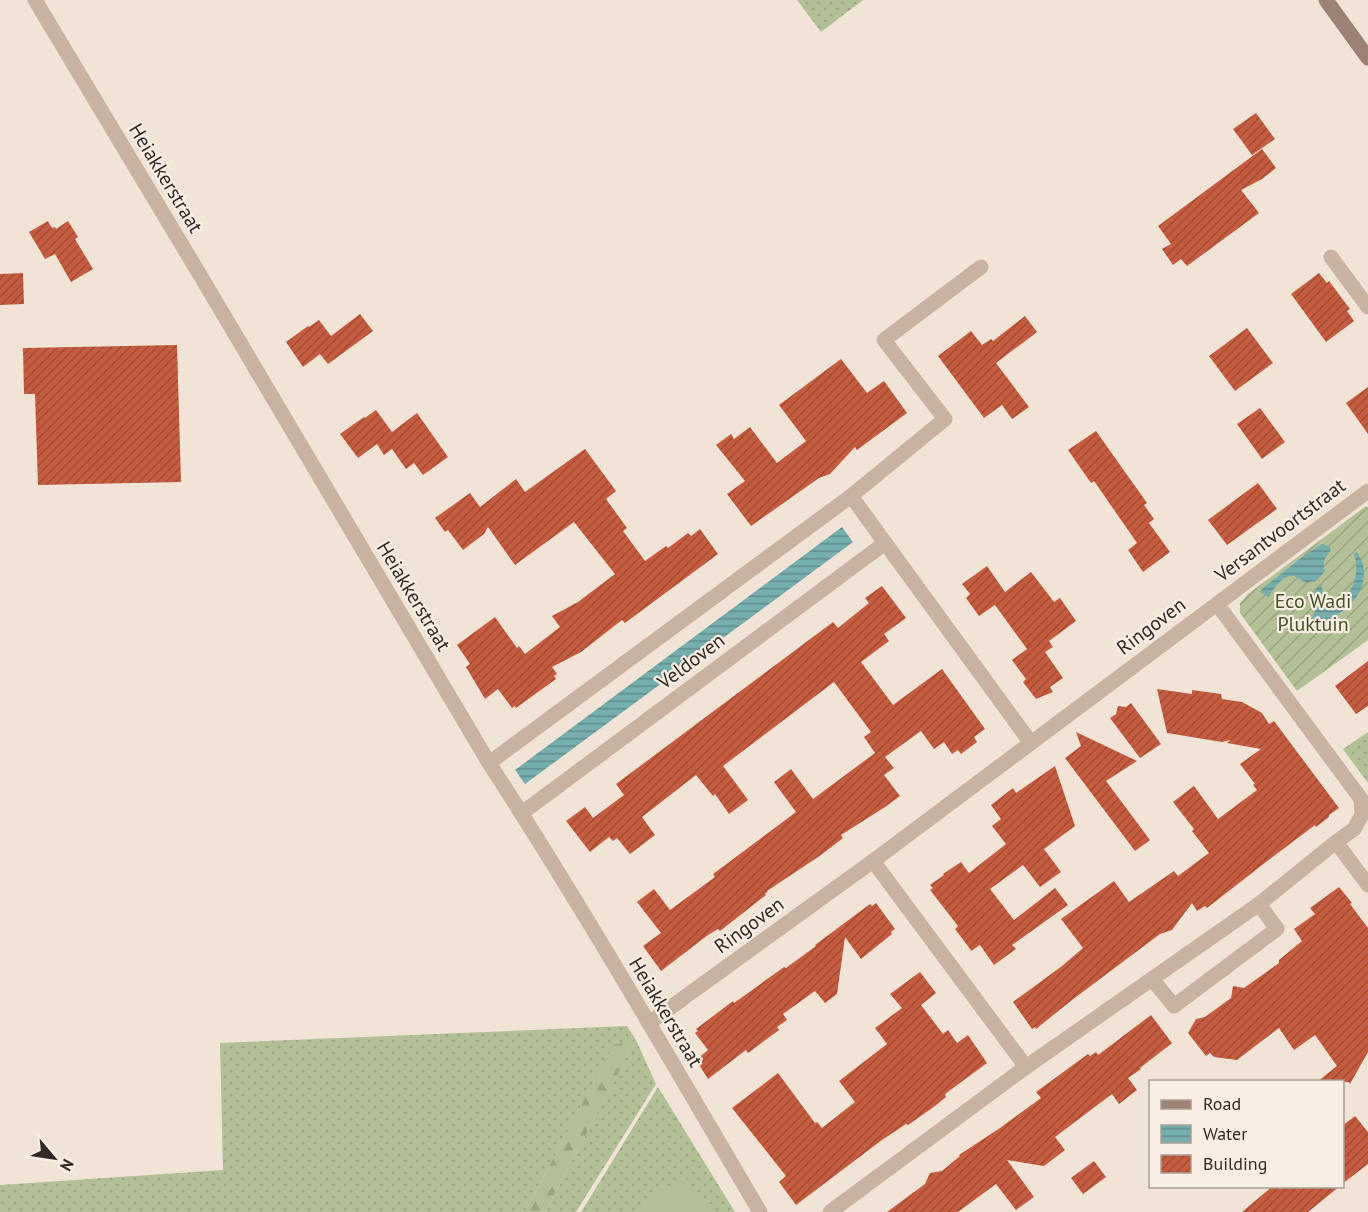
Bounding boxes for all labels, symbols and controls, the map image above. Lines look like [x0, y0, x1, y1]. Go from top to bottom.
street label: Heiakkerstraat [123, 118, 209, 238]
street label: Versantvoortstraat [1209, 472, 1351, 588]
street label: Heiakkerstraat [371, 536, 457, 656]
park label: Eco Wadi Pluktuin [1275, 588, 1351, 637]
street label: Ringoven [1111, 592, 1191, 660]
street label: Veldoven [651, 627, 730, 695]
street label: Ringoven [709, 891, 789, 959]
street label: Heiakkerstraat [623, 952, 709, 1072]
legend [1149, 1080, 1344, 1188]
text: Road [1203, 1092, 1241, 1115]
text: Water [1203, 1122, 1247, 1145]
north arrow [24, 1128, 84, 1188]
text: Building [1203, 1152, 1267, 1175]
text: N [56, 1156, 78, 1175]

